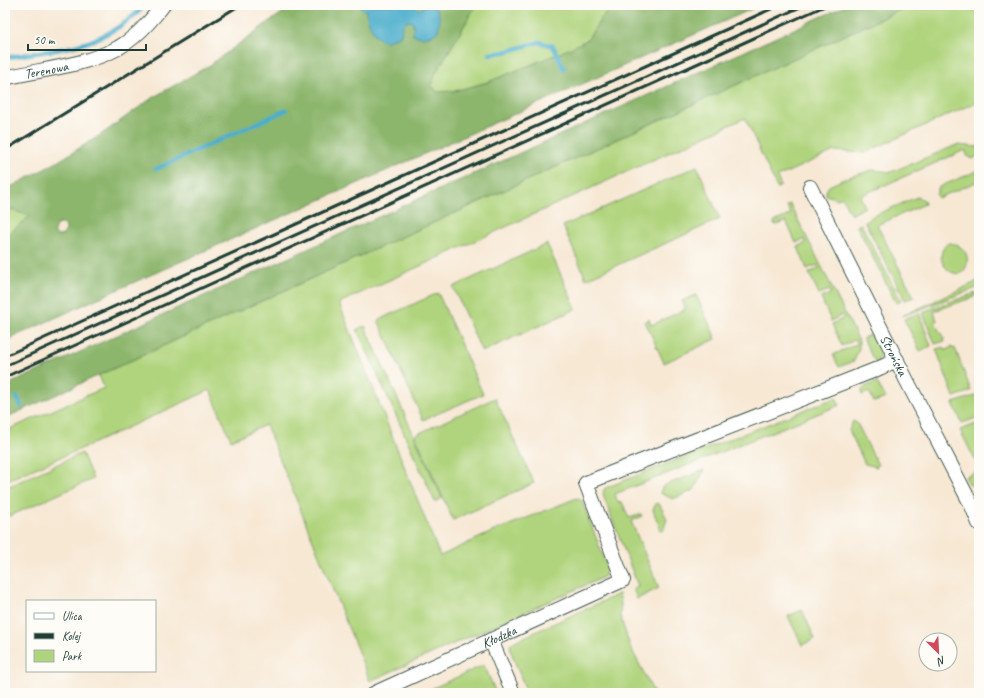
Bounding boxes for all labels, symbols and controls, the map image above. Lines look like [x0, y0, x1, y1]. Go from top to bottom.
scale bar [28, 26, 146, 52]
text: 50 m [34, 32, 56, 48]
street label: Terenowa [23, 57, 71, 83]
street label: Strońska [876, 332, 911, 380]
legend [26, 600, 156, 672]
text: Ulica [62, 608, 83, 624]
street label: Kłodzka [479, 621, 520, 652]
text: Kolej [62, 628, 82, 644]
north arrow [918, 632, 958, 672]
text: Park [62, 648, 83, 664]
text: N [934, 653, 948, 670]

